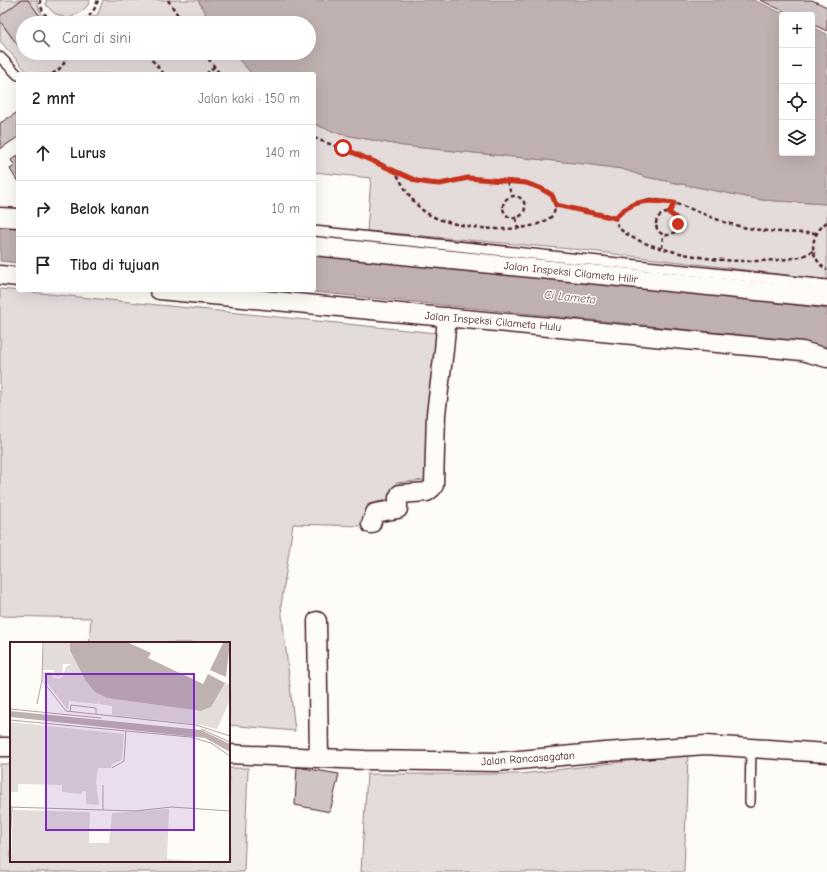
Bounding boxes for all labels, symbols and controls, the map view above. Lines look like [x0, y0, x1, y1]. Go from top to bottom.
map controls [779, 12, 815, 156]
button: + [779, 12, 815, 48]
search box [16, 16, 316, 60]
icon: search [30, 27, 52, 49]
text: Cari di sini [62, 29, 131, 47]
button: − [779, 48, 815, 84]
button: locate [779, 84, 815, 120]
text: 2 mnt [32, 89, 75, 108]
text: Jalan kaki · 150 m [198, 91, 300, 106]
button: layers [779, 120, 815, 156]
route start [334, 139, 352, 157]
icon: ahead [32, 142, 54, 164]
text: Lurus [70, 144, 106, 162]
text: 140 m [266, 145, 300, 160]
icon: right [32, 198, 54, 220]
text: Belok kanan [70, 200, 149, 218]
text: 10 m [272, 201, 300, 216]
route end [669, 215, 687, 233]
icon: arrive [32, 254, 54, 276]
text: Tiba di tujuan [70, 256, 159, 274]
street label: Jalan Inspeksi Cilameta Hilir [503, 259, 639, 286]
water label: Ci Lameta [543, 287, 597, 307]
street label: Jalan Inspeksi Cilameta Hulu [424, 309, 562, 334]
inset map [10, 642, 230, 862]
street label: Jalan Rancasagatan [481, 749, 575, 768]

